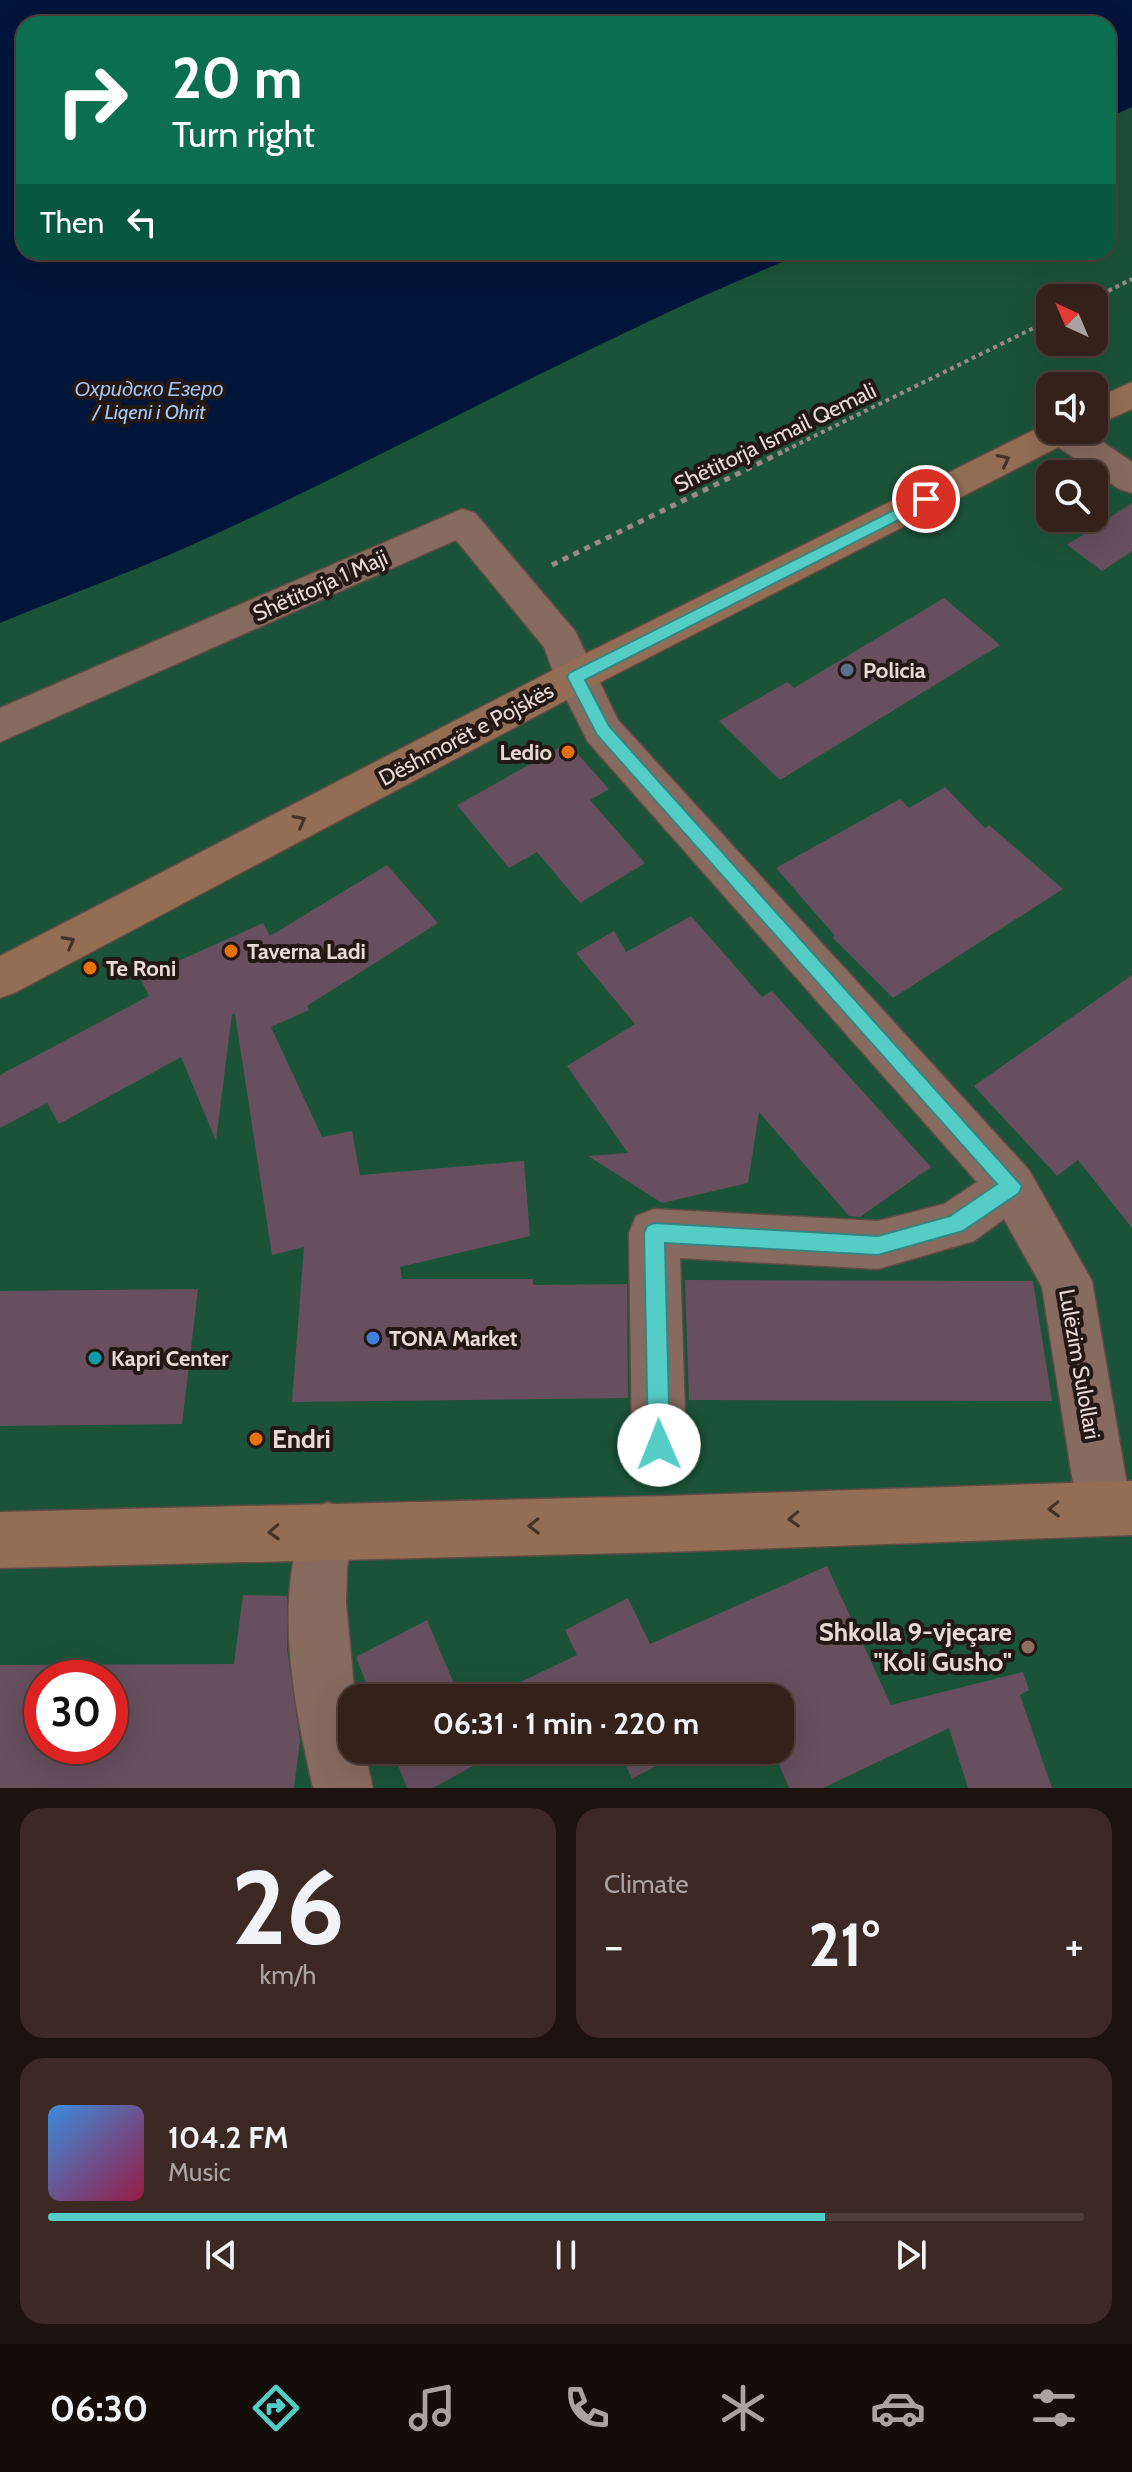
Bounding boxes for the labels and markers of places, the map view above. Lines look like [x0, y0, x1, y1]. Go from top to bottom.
pin [892, 465, 960, 533]
place label: Policia [863, 657, 926, 684]
marker: Policia [838, 661, 856, 679]
place label: Ledio [499, 739, 552, 766]
marker: Ledio [559, 743, 577, 761]
place label: Taverna Ladi [247, 938, 366, 965]
marker: Taverna Ladi [222, 942, 240, 960]
place label: Te Roni [106, 955, 176, 982]
marker: Te Roni [81, 959, 99, 977]
place label: TONA Market [389, 1325, 518, 1352]
marker: TONA Market [364, 1329, 382, 1347]
place label: Kapri Center [111, 1345, 229, 1372]
marker: Kapri Center [86, 1349, 104, 1367]
place label: Endri [272, 1423, 331, 1455]
marker: Endri [247, 1430, 265, 1448]
place label: Shkolla 9-vjeçare "Koli Gusho" [819, 1616, 1012, 1678]
marker: Shkolla 9-vjeçare "Koli Gusho" [1019, 1638, 1037, 1656]

